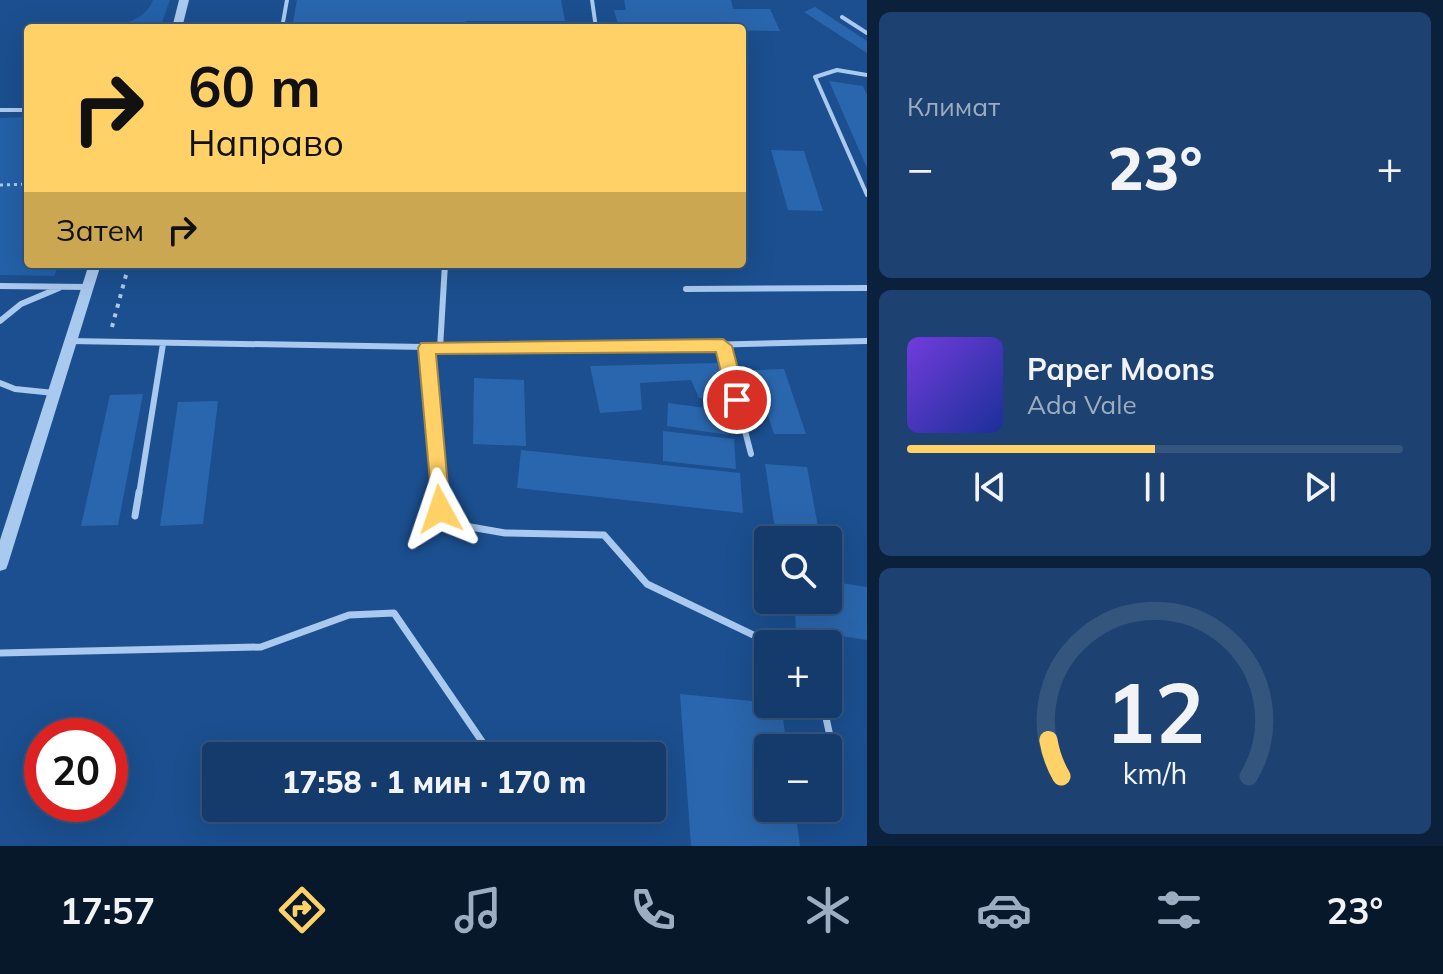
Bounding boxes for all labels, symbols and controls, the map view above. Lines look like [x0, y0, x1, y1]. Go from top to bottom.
text: 60 m [188, 51, 321, 121]
icon: right [56, 56, 160, 160]
text: Климат [907, 90, 1000, 123]
text: Направо [188, 120, 344, 165]
text: 23° [1107, 130, 1203, 205]
text: − [907, 140, 933, 195]
text: + [1377, 140, 1403, 195]
icon: right [160, 208, 204, 252]
text: Затем [56, 211, 144, 249]
text: Paper Moons [1027, 350, 1215, 388]
pin [703, 366, 771, 434]
icon: arrive [715, 378, 759, 422]
text: Ada Vale [1027, 388, 1137, 421]
icon: previous [968, 465, 1012, 509]
icon: pause [1133, 465, 1177, 509]
icon: next [1298, 465, 1342, 509]
position arrow [398, 467, 482, 551]
map controls [754, 526, 842, 822]
button: search [754, 526, 842, 614]
button: + [754, 630, 842, 718]
text: 12 [1105, 659, 1205, 764]
speed limit sign: 20 [24, 718, 128, 822]
button: − [754, 734, 842, 822]
text: km/h [1123, 755, 1187, 791]
text: 17:58 · 1 мин · 170 m [282, 763, 586, 801]
icon: directions [274, 882, 330, 938]
icon: music [450, 882, 506, 938]
icon: phone [625, 882, 681, 938]
icon: climate [800, 882, 856, 938]
icon: car [976, 882, 1032, 938]
icon: filters [1151, 882, 1207, 938]
text: 17:57 [60, 888, 155, 933]
text: 23° [1326, 888, 1383, 933]

